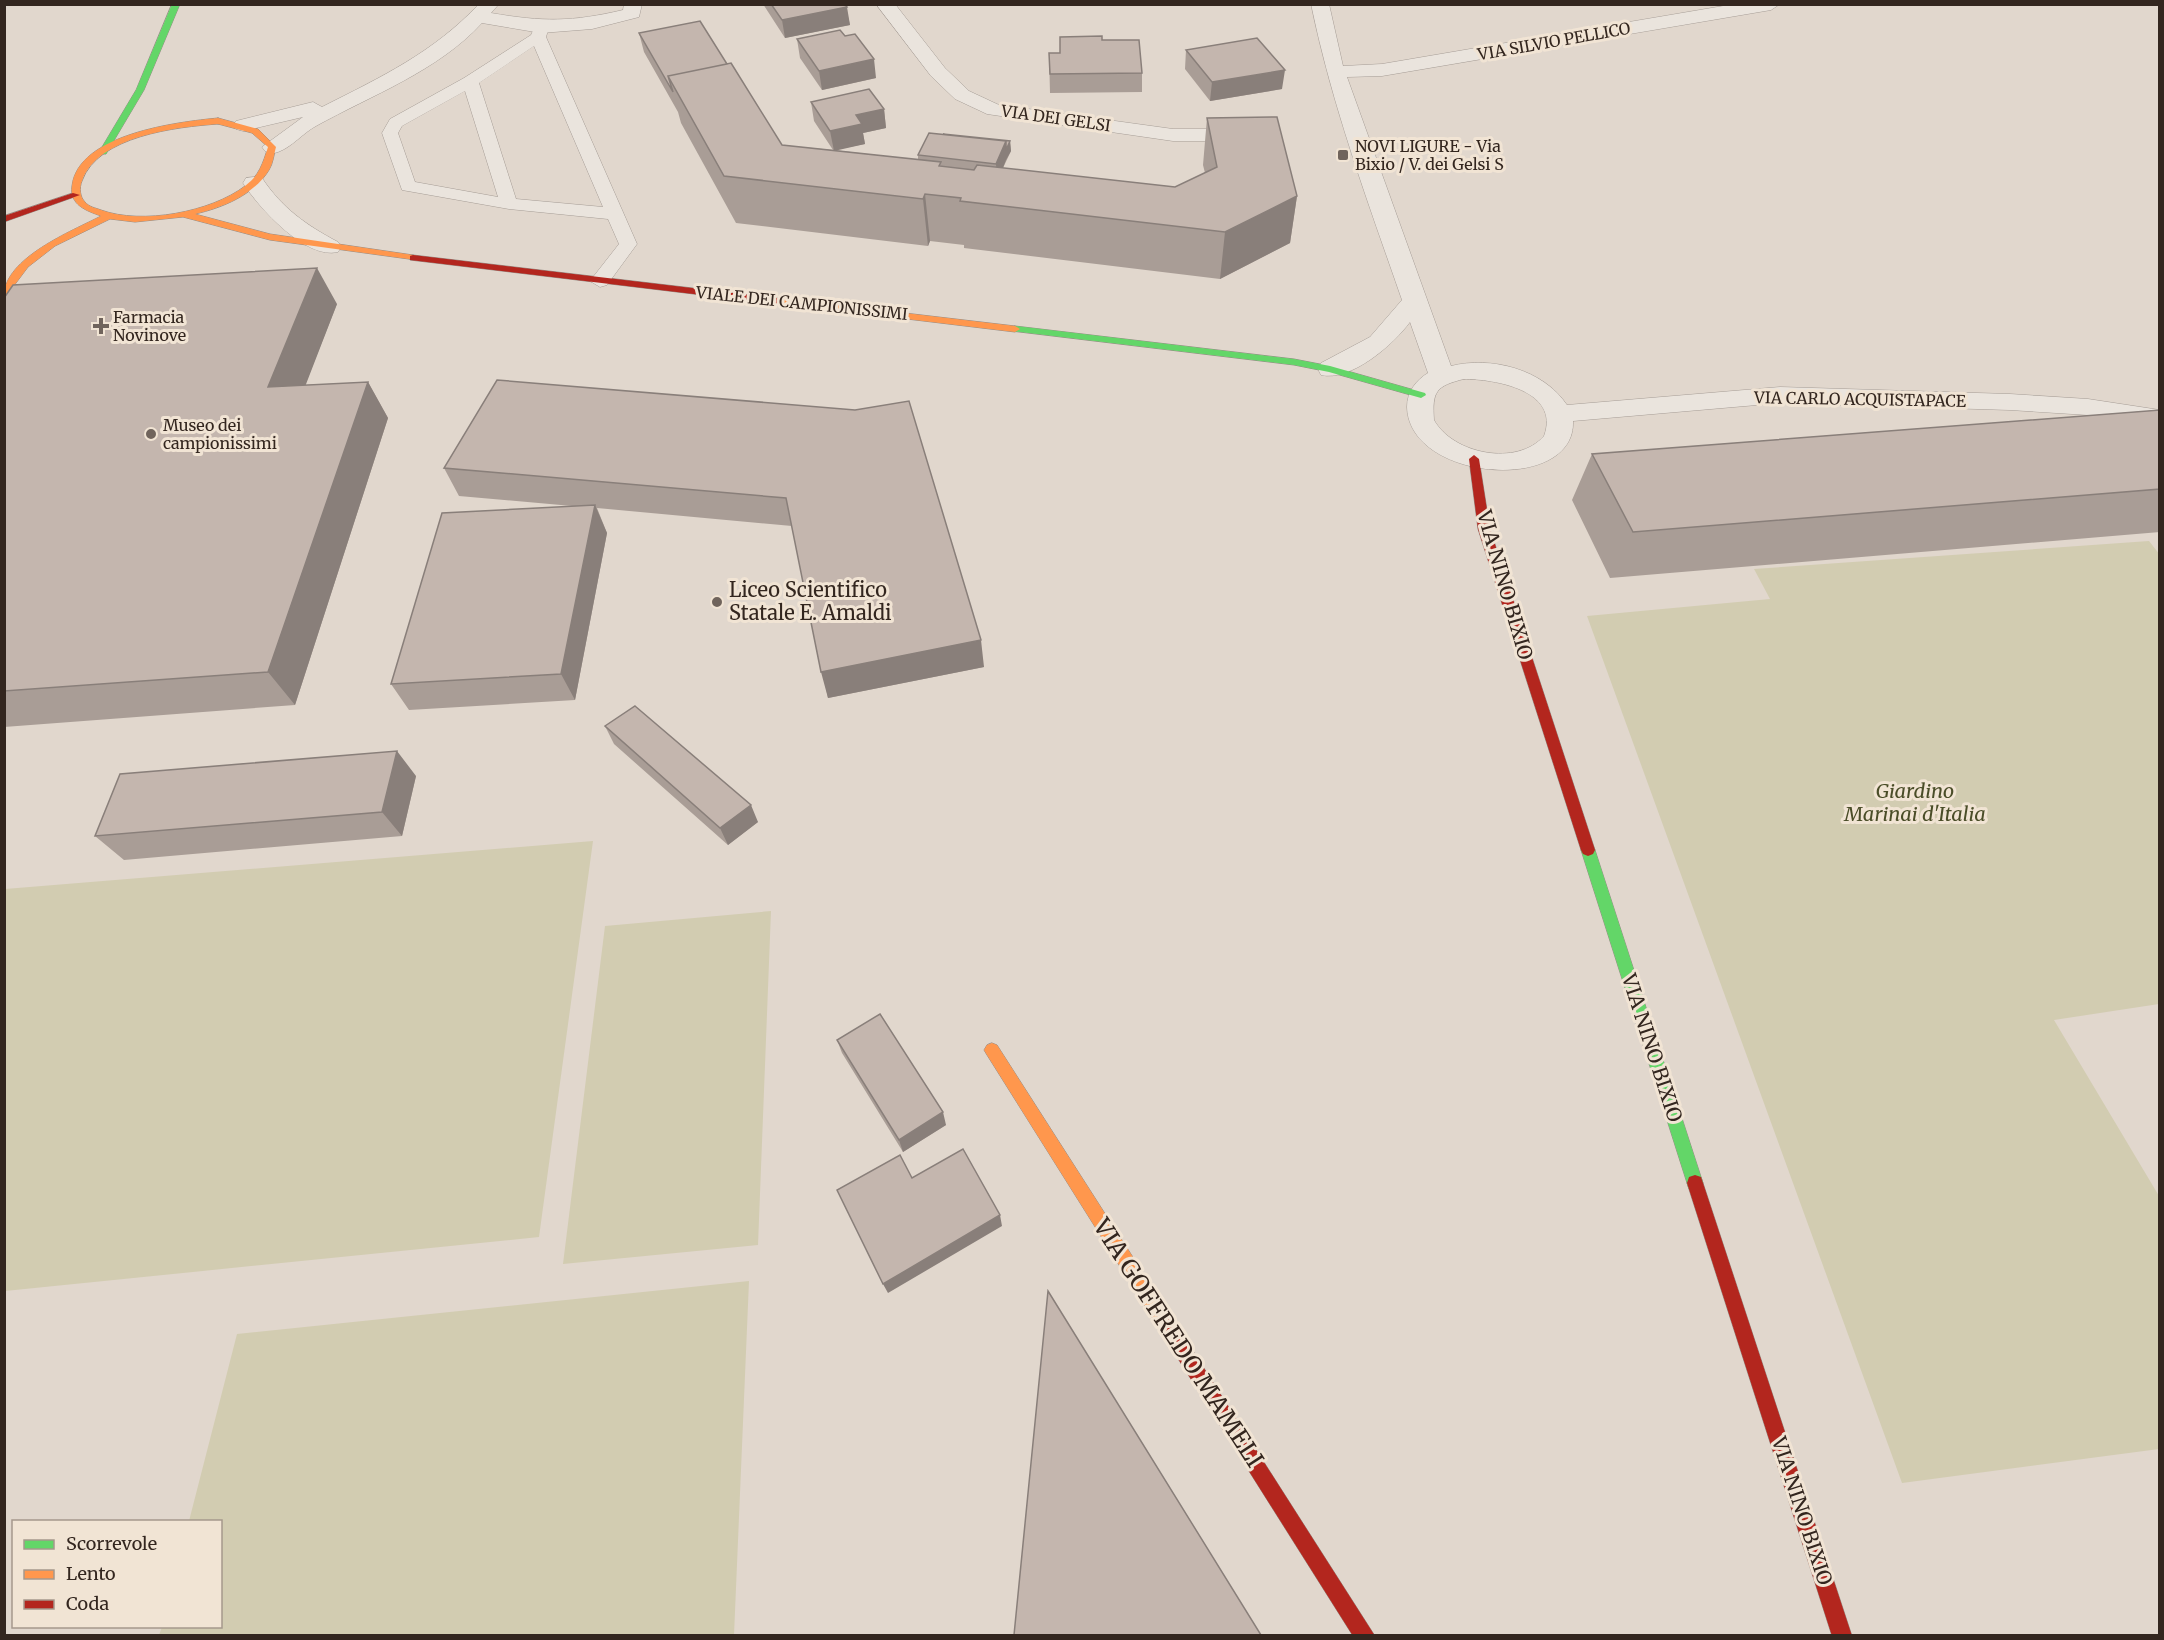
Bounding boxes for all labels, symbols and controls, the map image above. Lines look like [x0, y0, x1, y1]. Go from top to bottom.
street label: VIA SILVIO PELLICO [1475, 18, 1632, 64]
street label: VIA DEI GELSI [999, 100, 1112, 136]
place label: NOVI LIGURE - Via Bixio / V. dei Gelsi S [1355, 136, 1504, 174]
marker: NOVI LIGURE - Via Bixio / V. dei Gelsi S [1336, 148, 1350, 162]
street label: VIALE DEI CAMPIONISSIMI [694, 282, 909, 324]
place label: Farmacia Novinove [113, 307, 186, 345]
marker: Farmacia Novinove [94, 319, 108, 333]
street label: VIA CARLO ACQUISTAPACE [1753, 387, 1967, 411]
place label: Museo dei campionissimi [163, 415, 277, 453]
marker: Museo dei campionissimi [144, 427, 158, 441]
street label: VIA NINO BIXIO [1472, 506, 1539, 662]
place label: Liceo Scientifico Statale E. Amaldi [729, 577, 892, 625]
marker: Liceo Scientifico Statale E. Amaldi [710, 595, 724, 609]
park label: Giardino Marinai d'Italia [1843, 778, 1986, 826]
street label: VIA NINO BIXIO [1616, 970, 1688, 1125]
street label: VIA GOFFREDO MAMELI [1086, 1212, 1271, 1473]
street label: VIA NINO BIXIO [1766, 1433, 1838, 1588]
legend [12, 1520, 222, 1628]
text: Scorrevole [66, 1532, 157, 1555]
text: Lento [66, 1562, 116, 1585]
text: Coda [66, 1592, 110, 1615]

